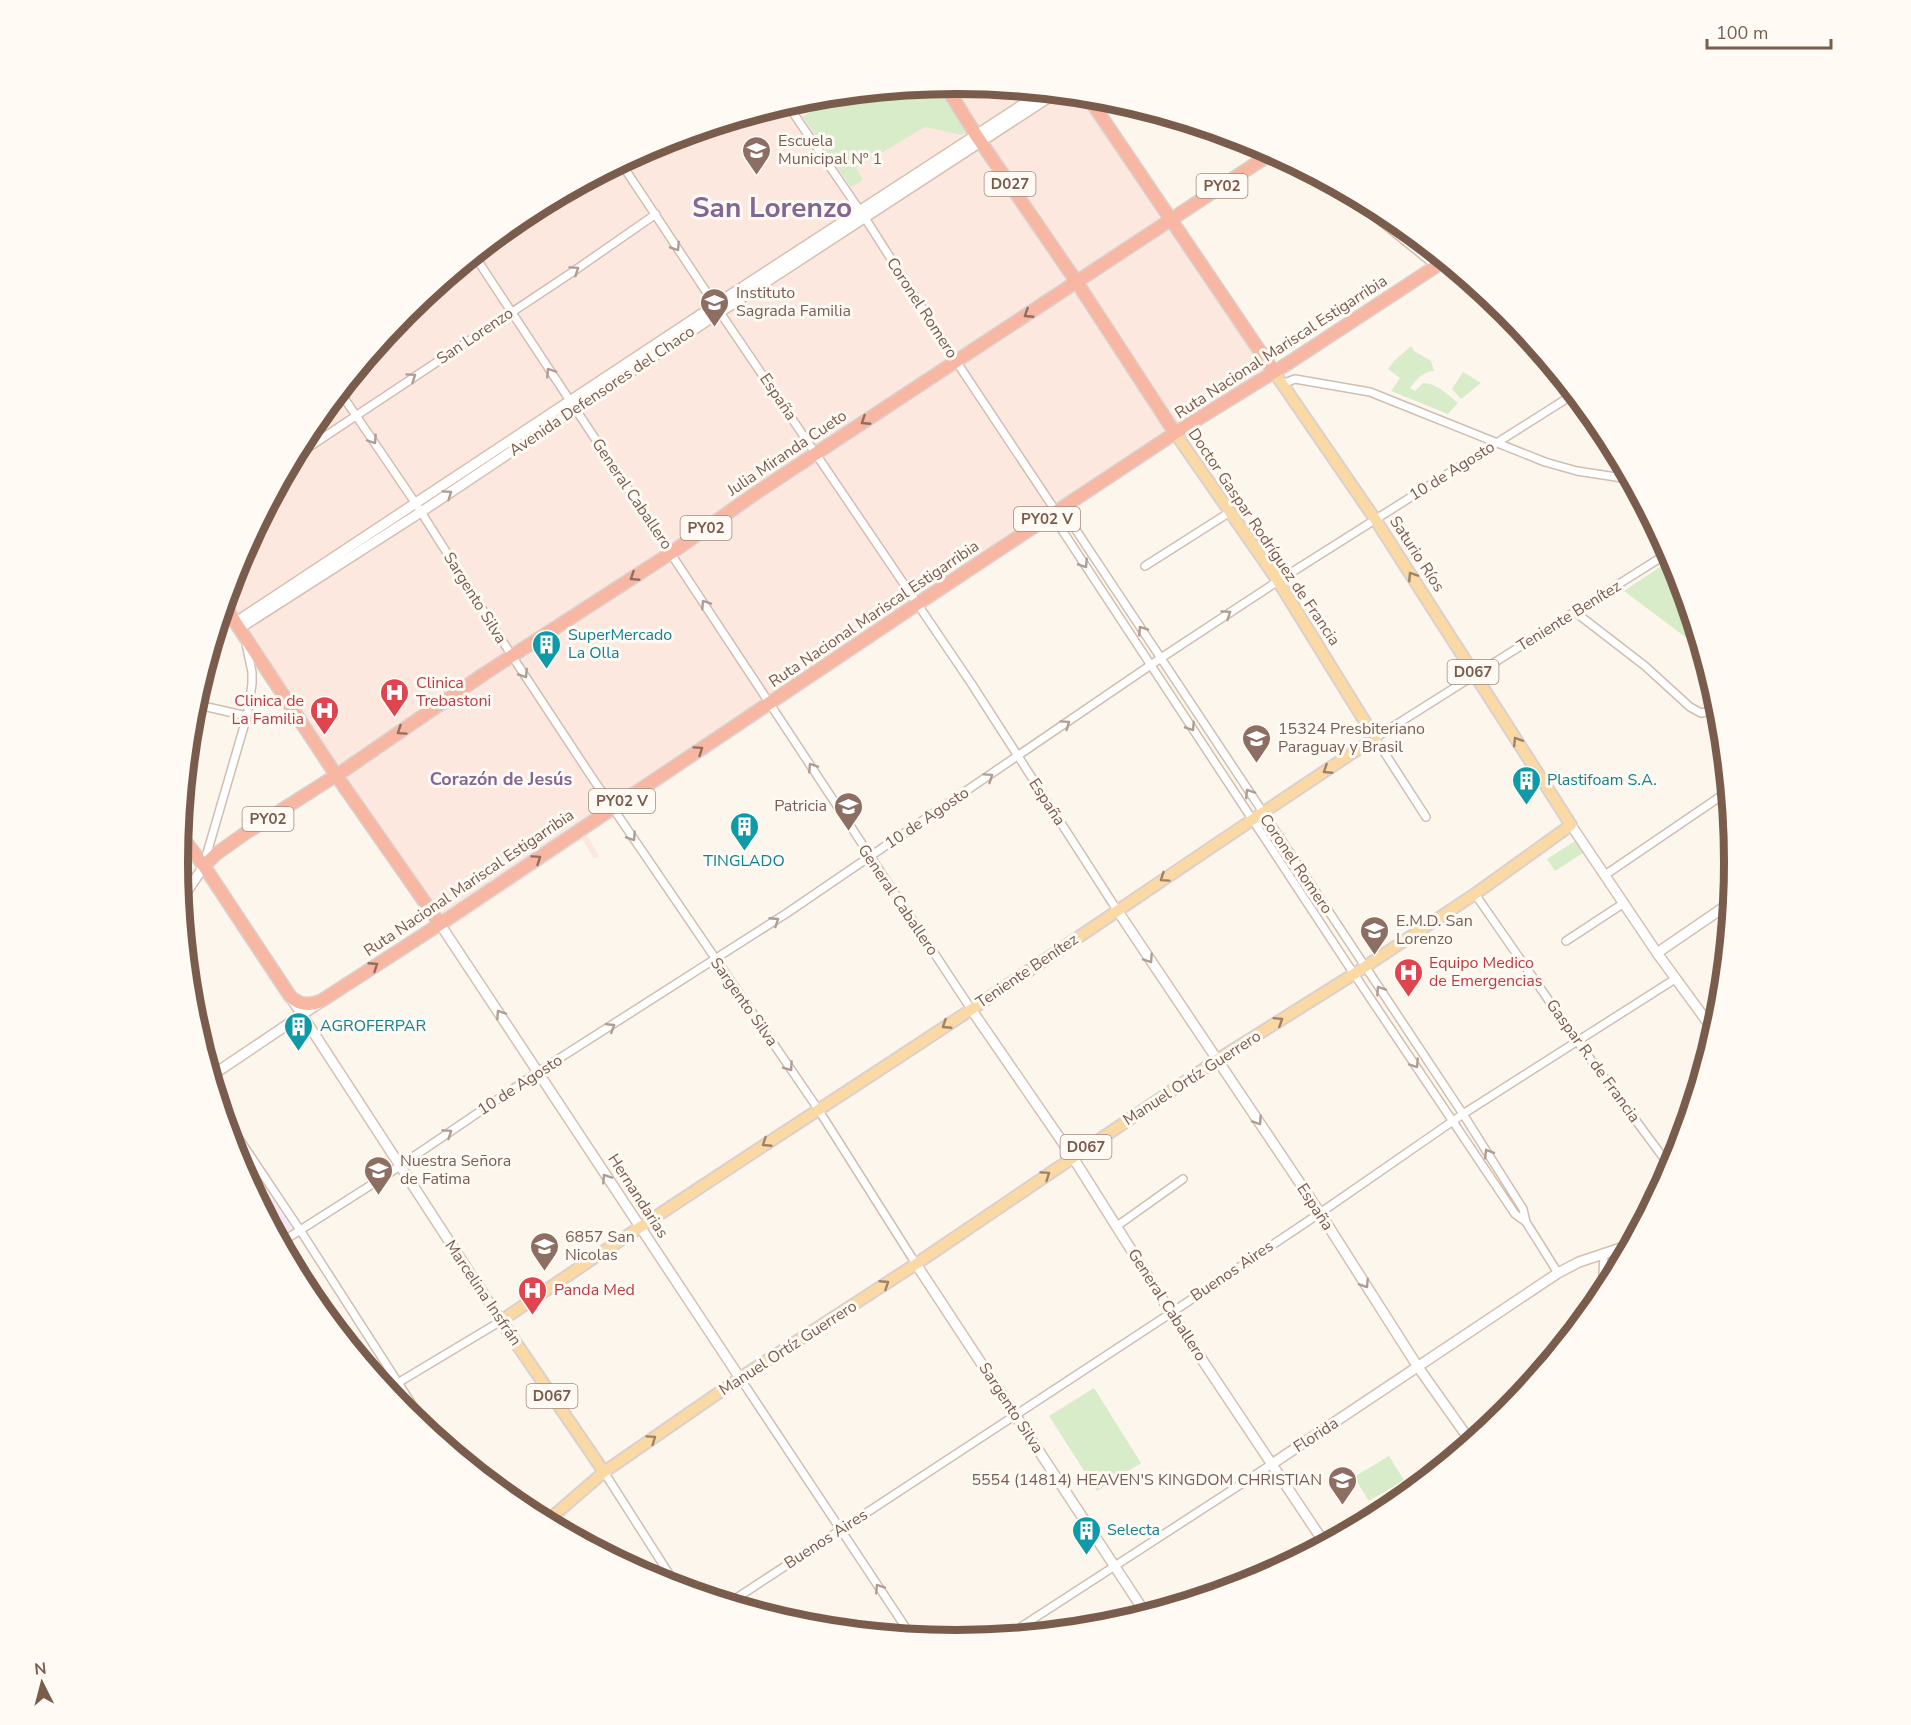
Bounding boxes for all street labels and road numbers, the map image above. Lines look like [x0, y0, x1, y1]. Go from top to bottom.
road number: D027 [984, 172, 1036, 196]
road number: PY02 [1196, 174, 1248, 198]
street label: Coronel Romero [881, 253, 963, 363]
street label: Ruta Nacional Mariscal Estigarribia [1170, 270, 1392, 424]
street label: San Lorenzo [432, 302, 518, 370]
street label: Avenida Defensores del Chaco [505, 320, 699, 461]
street label: España [754, 369, 802, 425]
street label: Julia Miranda Cueto [722, 405, 851, 502]
street label: Doctor Gaspar Rodríguez de Francia [1183, 424, 1345, 650]
street label: General Caballero [587, 434, 677, 554]
street label: 10 de Agosto [1405, 436, 1499, 506]
road number: PY02 V [1014, 507, 1080, 531]
street label: Saturio Ríos [1384, 512, 1450, 596]
road number: PY02 [680, 516, 732, 540]
street label: Ruta Nacional Mariscal Estigarribia [765, 535, 983, 693]
street label: Sargento Silva [438, 548, 512, 648]
street label: Teniente Benítez [1513, 575, 1625, 657]
road number: D067 [1448, 660, 1498, 684]
street label: España [1024, 774, 1070, 830]
street label: 10 de Agosto [881, 782, 974, 854]
road number: PY02 V [589, 789, 655, 813]
street label: Ruta Nacional Mariscal Estigarribia [360, 804, 578, 962]
road number: PY02 [242, 807, 294, 831]
street label: Coronel Romero [1254, 810, 1338, 918]
street label: General Caballero [853, 840, 943, 960]
street label: Teniente Benítez [972, 929, 1082, 1013]
street label: Sargento Silva [705, 953, 783, 1051]
street label: Gaspar R. de Francia [1541, 995, 1645, 1127]
street label: Manuel Ortíz Guerrero [1119, 1025, 1265, 1131]
street label: 10 de Agosto [473, 1049, 567, 1121]
road number: D067 [1060, 1135, 1112, 1159]
street label: Hernandarias [602, 1150, 674, 1242]
street label: España [1292, 1179, 1338, 1235]
street label: Buenos Aires [1186, 1235, 1278, 1307]
street label: Marcelina Insfrán [439, 1236, 527, 1350]
street label: General Caballero [1122, 1245, 1212, 1366]
street label: Manuel Ortíz Guerrero [715, 1295, 861, 1401]
street label: Sargento Silva [973, 1358, 1049, 1458]
road number: D067 [526, 1384, 578, 1408]
street label: Florida [1289, 1412, 1343, 1458]
street label: Buenos Aires [780, 1504, 872, 1574]

